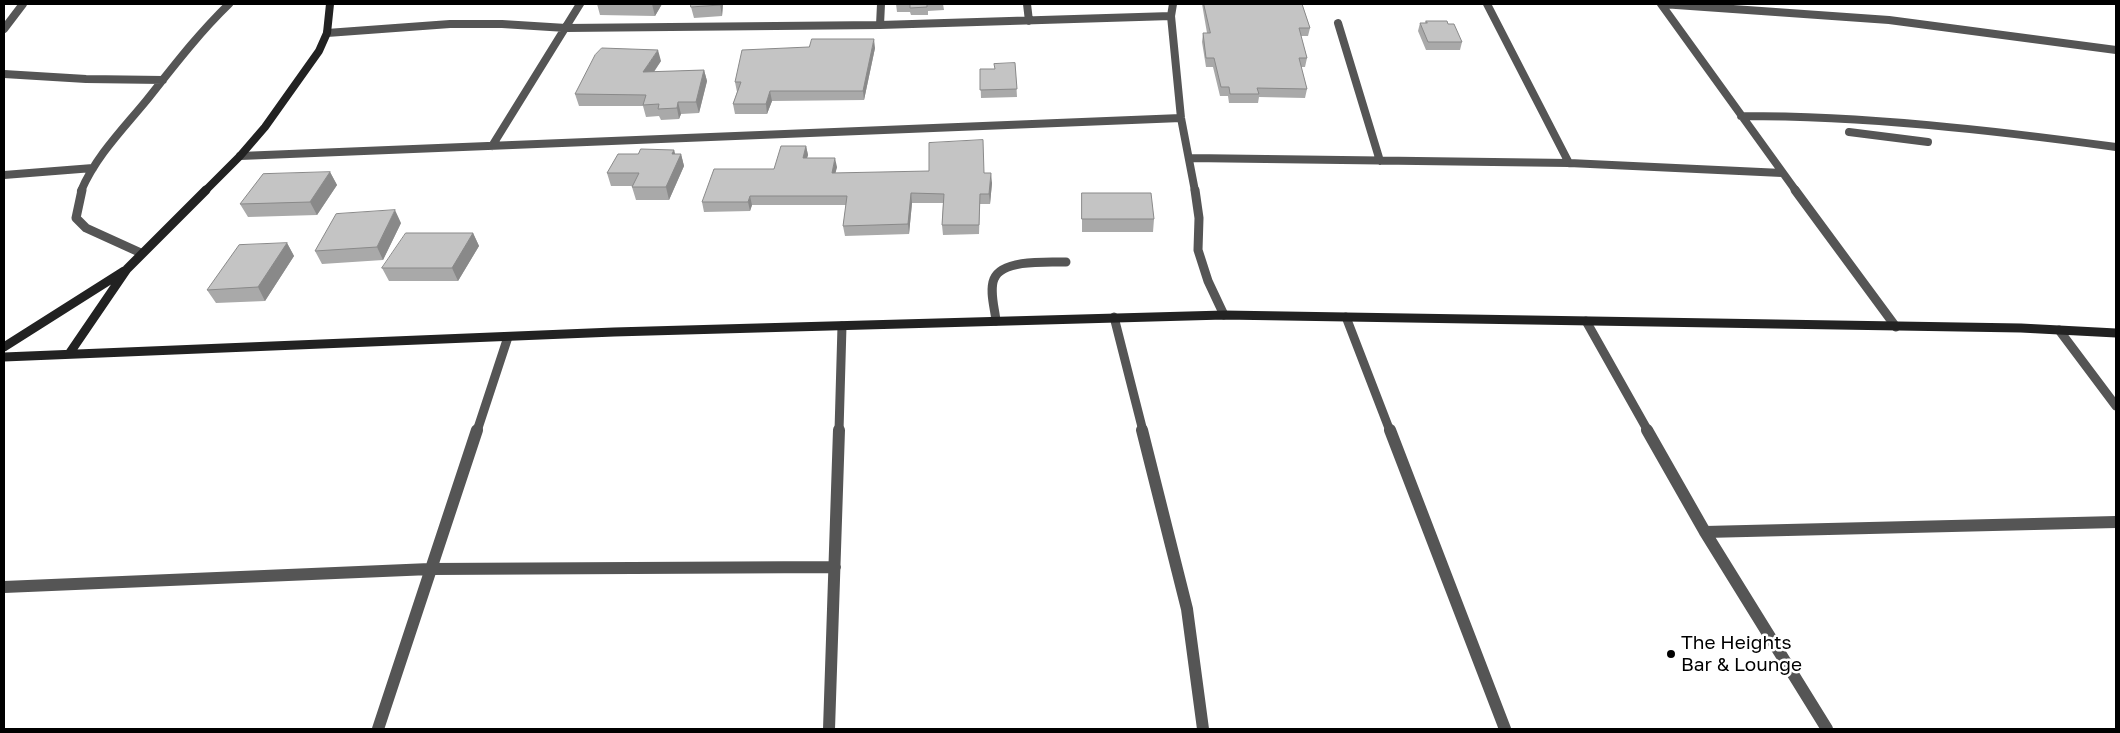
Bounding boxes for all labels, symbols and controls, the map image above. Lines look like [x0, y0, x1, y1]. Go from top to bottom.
place label: The Heights Bar & Lounge [1681, 632, 1802, 676]
marker: The Heights Bar & Lounge [1665, 648, 1677, 660]

